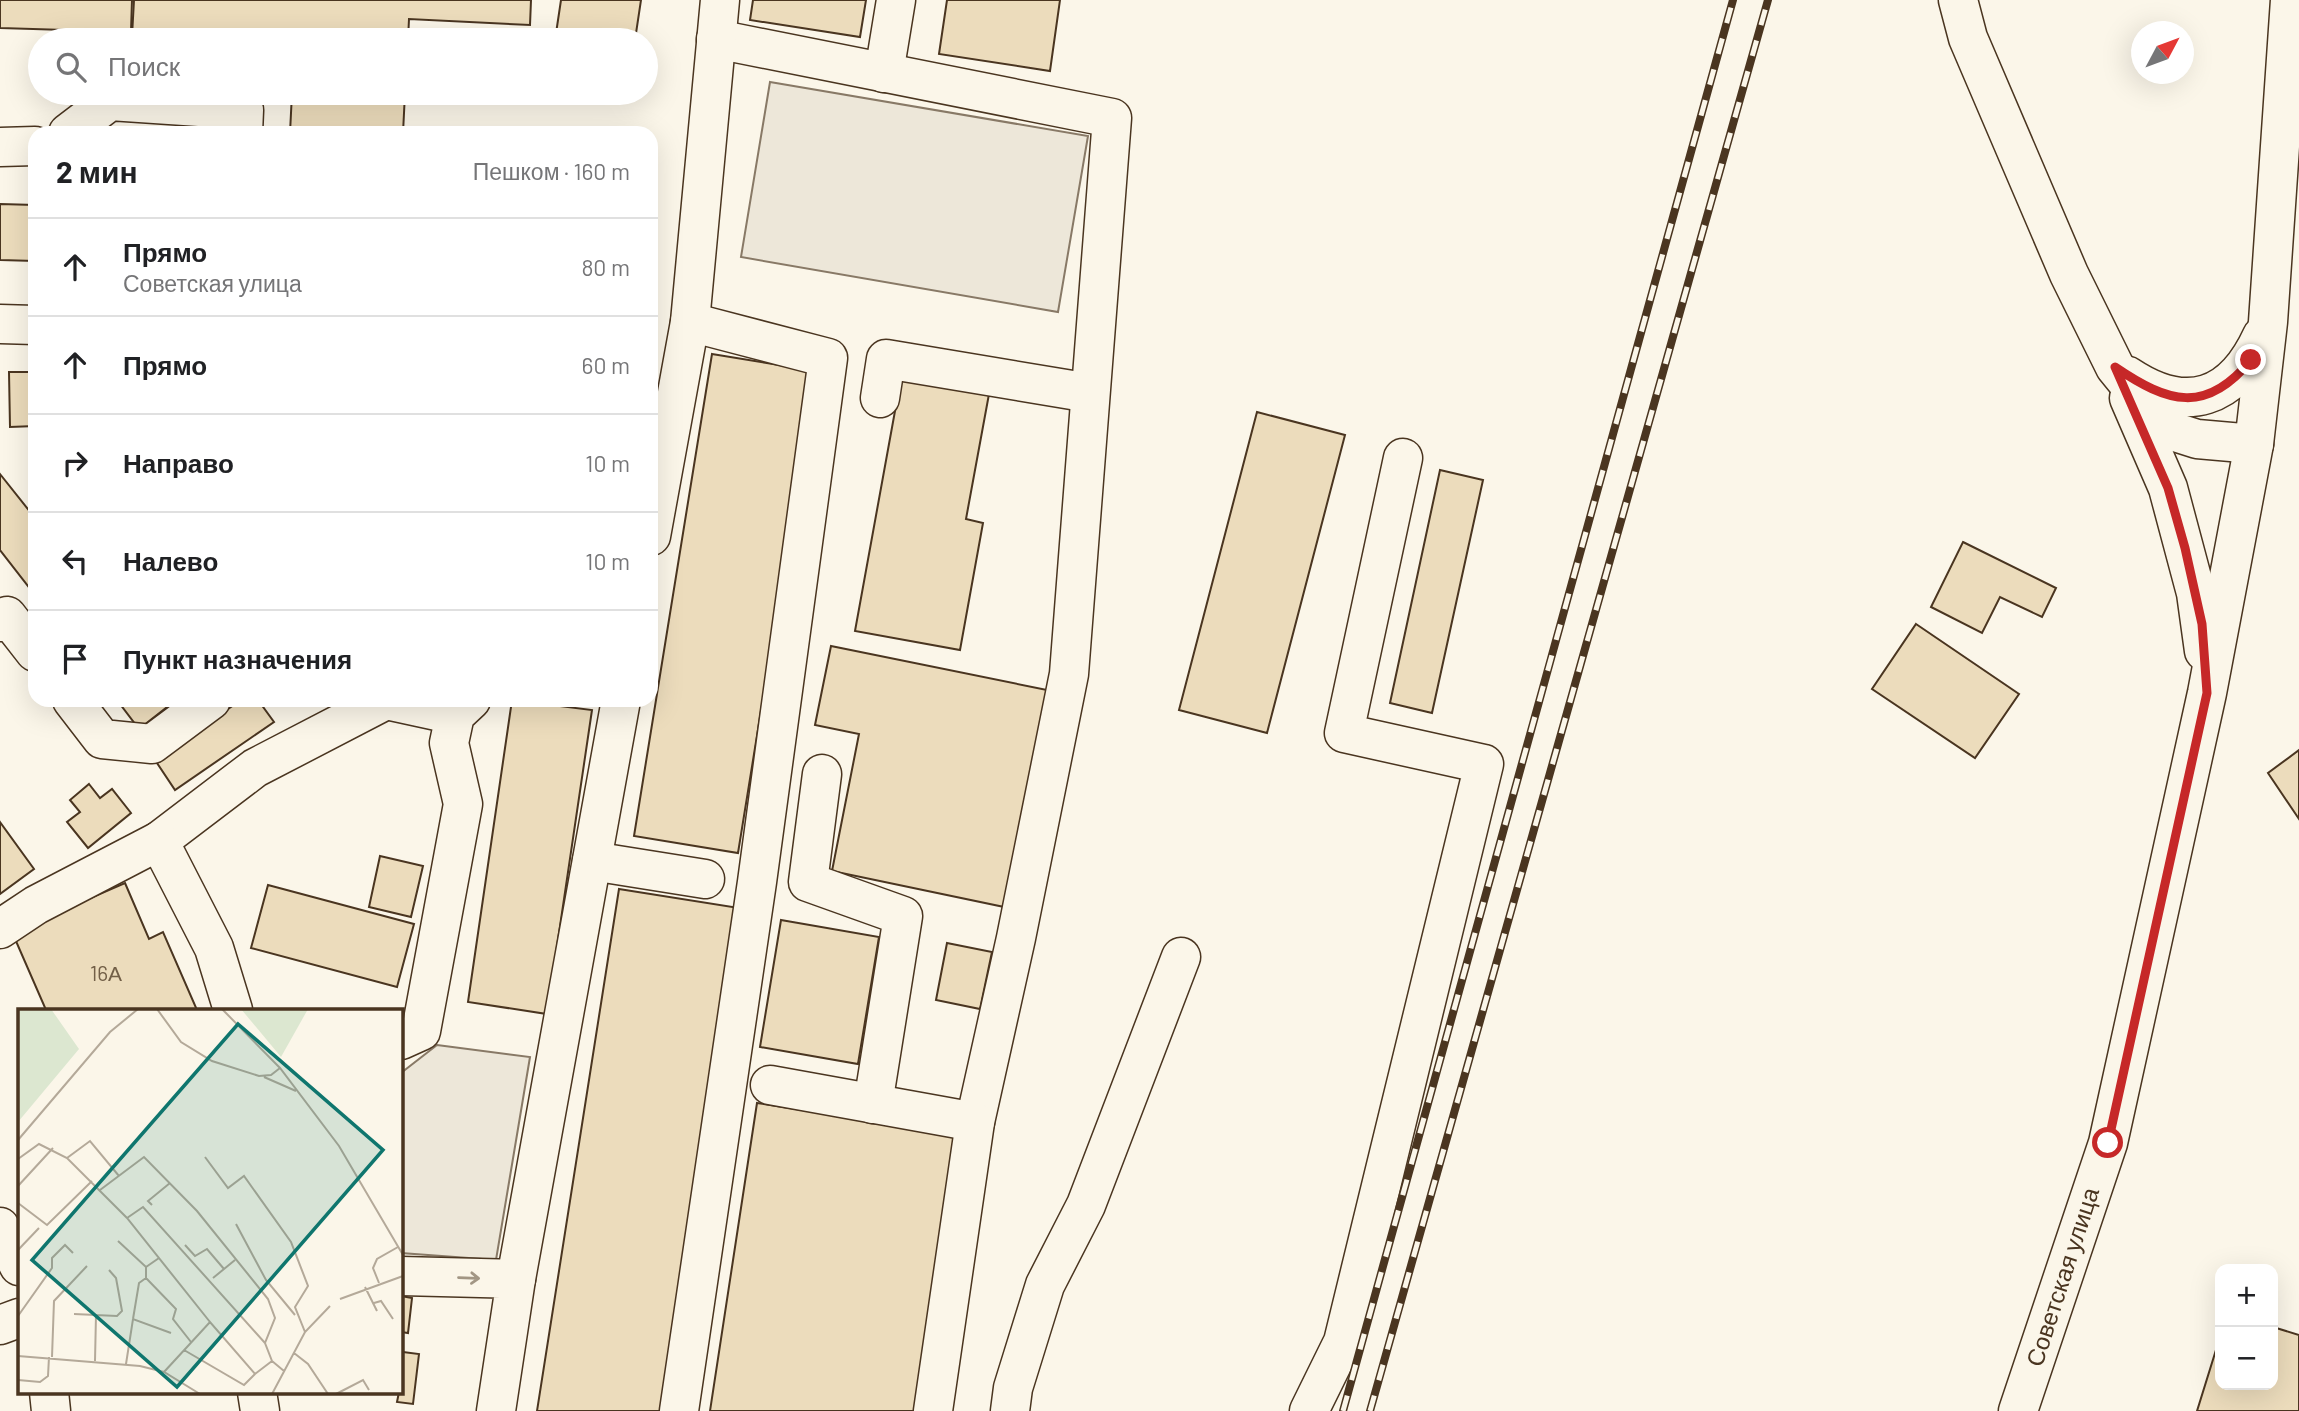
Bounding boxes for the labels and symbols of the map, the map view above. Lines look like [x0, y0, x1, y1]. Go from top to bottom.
north arrow [2131, 21, 2194, 84]
route end [2235, 344, 2266, 375]
house number: 16А [90, 960, 122, 985]
inset map [18, 1009, 402, 1394]
route start [2092, 1127, 2123, 1158]
street label: Советская улица [2019, 1183, 2104, 1370]
one-way arrow [457, 1271, 480, 1284]

